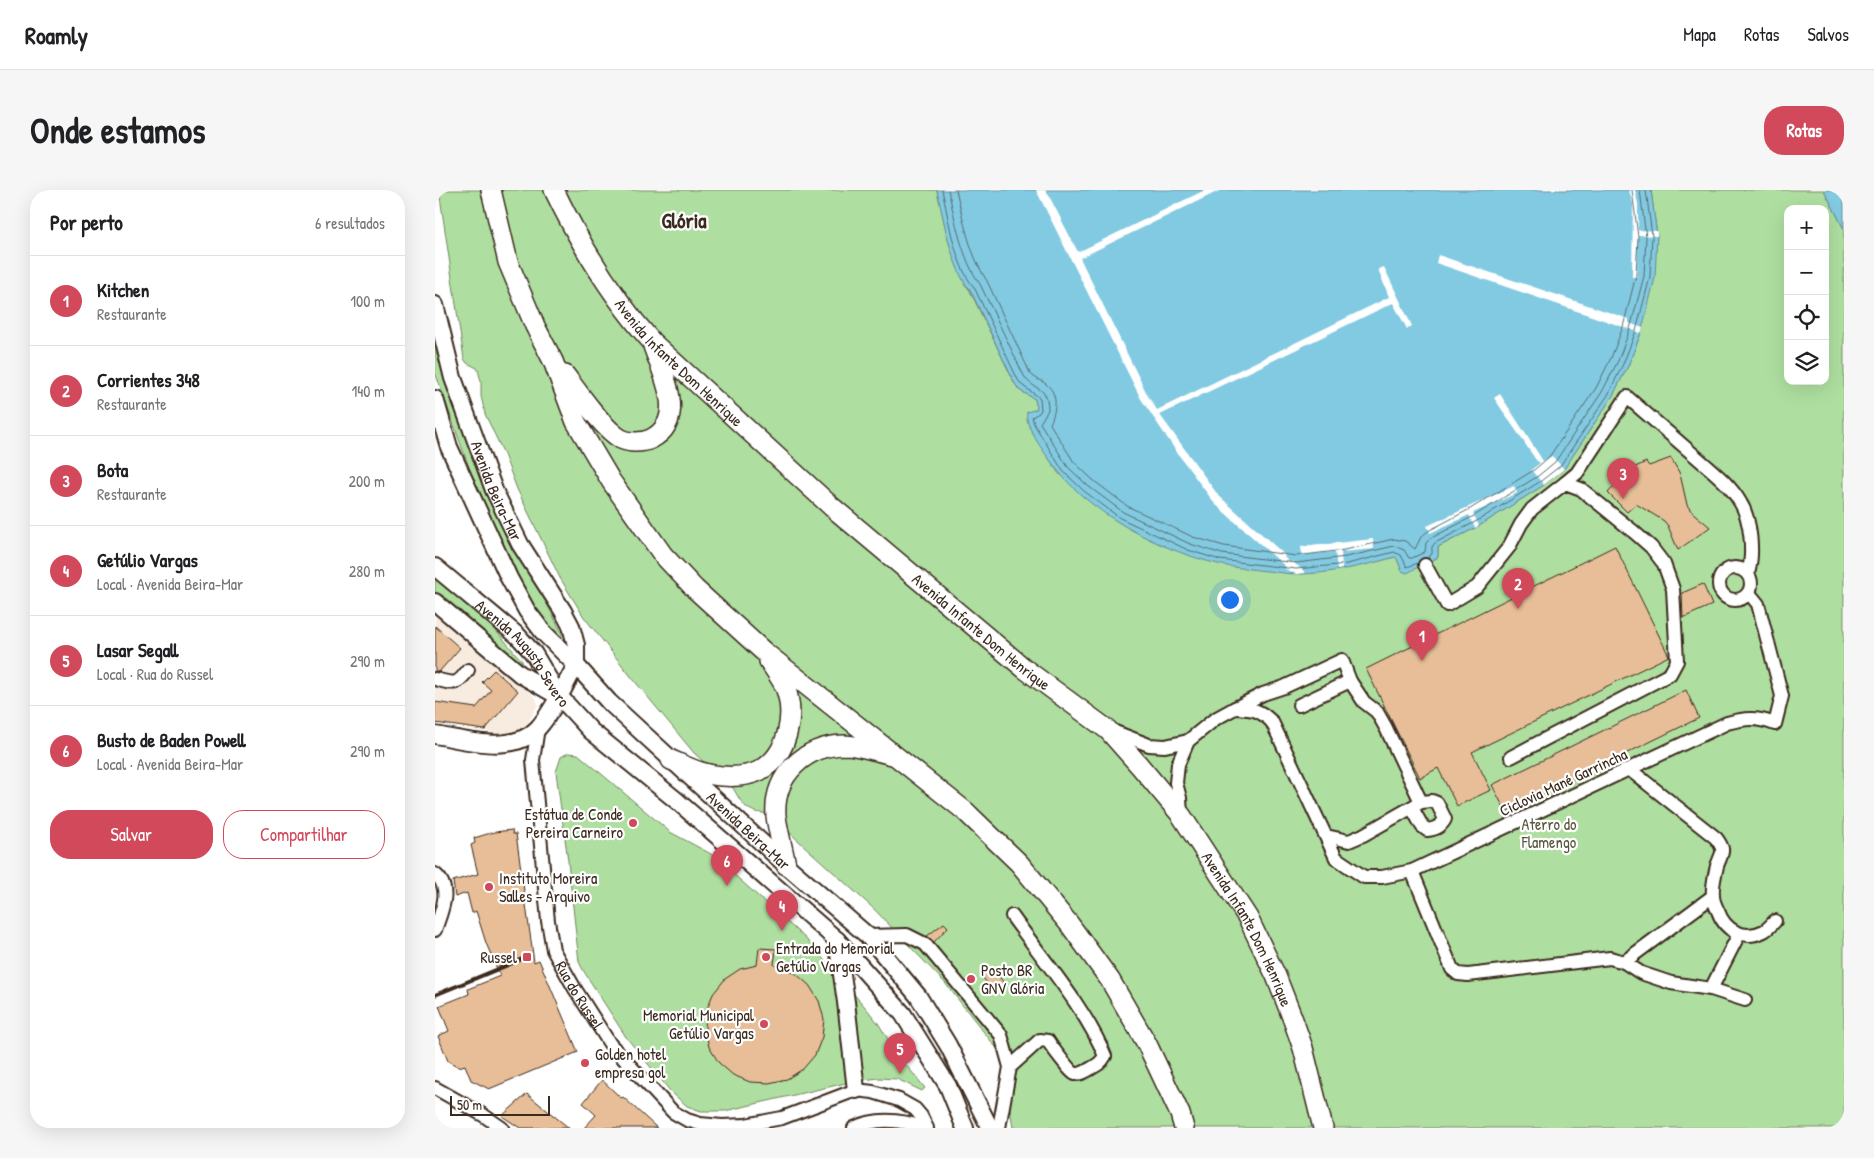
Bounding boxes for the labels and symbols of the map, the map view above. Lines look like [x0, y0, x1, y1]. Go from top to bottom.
district label: Glória [661, 206, 707, 235]
street label: Avenida Infante Dom Henrique [610, 294, 749, 432]
street label: Avenida Beira-Mar [466, 438, 528, 544]
pin: 3 [1607, 458, 1639, 499]
street label: Avenida Infante Dom Henrique [908, 568, 1055, 695]
pin: 2 [1502, 568, 1534, 609]
your location [1217, 587, 1243, 613]
street label: Avenida Augusto Severo [471, 594, 575, 712]
pin: 1 [1406, 620, 1438, 661]
street label: Ciclovia Mané Garrincha [1496, 743, 1630, 821]
street label: Avenida Beira-Mar [702, 786, 795, 875]
place label: Estátua de Conde Pereira Carneiro [525, 803, 624, 843]
park label: Aterro do Flamengo [1521, 813, 1577, 853]
marker: Estátua de Conde Pereira Carneiro [627, 817, 639, 829]
pin: 6 [711, 845, 743, 886]
street label: Avenida Infante Dom Henrique [1197, 847, 1298, 1010]
place label: Instituto Moreira Salles - Arquivo [499, 867, 597, 907]
marker: Instituto Moreira Salles - Arquivo [483, 881, 495, 893]
pin: 4 [766, 890, 798, 931]
place label: Entrada do Memorial Getúlio Vargas [776, 937, 895, 977]
place label: Russel [480, 946, 518, 968]
marker: Russel [521, 951, 533, 963]
marker: Entrada do Memorial Getúlio Vargas [760, 951, 772, 963]
street label: Rua do Russel [550, 957, 609, 1034]
place label: Posto BR GNV Glória [981, 959, 1044, 999]
marker: Posto BR GNV Glória [965, 973, 977, 985]
place label: Memorial Municipal Getúlio Vargas [643, 1004, 755, 1044]
marker: Memorial Municipal Getúlio Vargas [758, 1018, 770, 1030]
pin: 5 [884, 1033, 916, 1074]
place label: Golden hotel empresa gol [595, 1043, 667, 1083]
marker: Golden hotel empresa gol [579, 1057, 591, 1069]
scale bar [450, 1093, 550, 1116]

